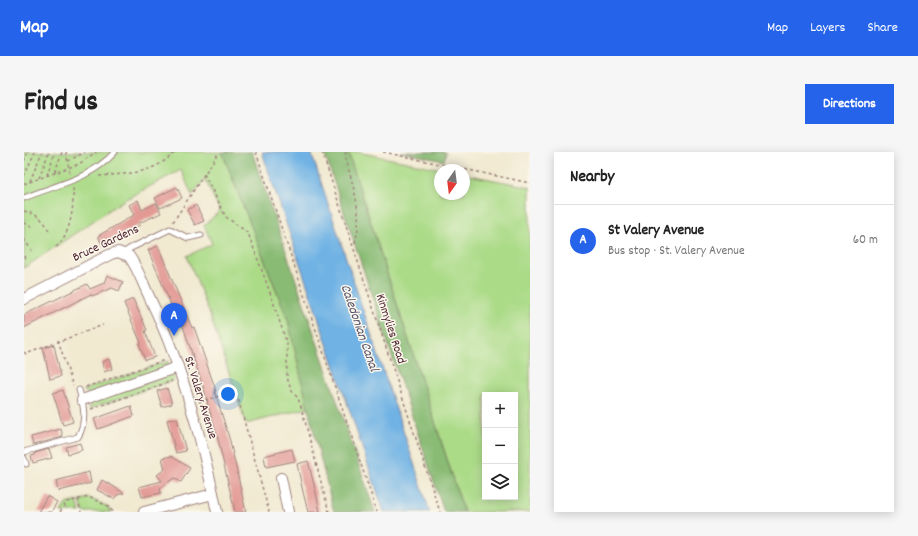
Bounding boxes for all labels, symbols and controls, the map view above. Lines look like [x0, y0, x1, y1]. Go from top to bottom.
text: Map [20, 15, 49, 42]
text: Map [767, 18, 788, 38]
text: Layers [810, 18, 845, 38]
text: Share [867, 18, 898, 38]
text: Find us [24, 84, 98, 124]
button: Directions [805, 84, 894, 124]
north arrow [434, 164, 470, 200]
text: Nearby [570, 166, 614, 190]
street label: Bruce Gardens [70, 220, 142, 268]
text: St Valery Avenue [608, 220, 704, 242]
text: A [579, 231, 587, 250]
text: 60 m [853, 231, 878, 250]
text: Bus stop · St. Valery Avenue [608, 242, 745, 261]
water label: Caledonian Canal [335, 282, 384, 376]
street label: Kinmylies Road [370, 292, 410, 366]
pin: A [161, 303, 187, 336]
street label: St. Valery Avenue [178, 354, 222, 442]
your location [218, 384, 238, 404]
map controls [482, 392, 518, 500]
button: + [482, 392, 518, 428]
button: − [482, 428, 518, 464]
button: layers [482, 464, 518, 500]

